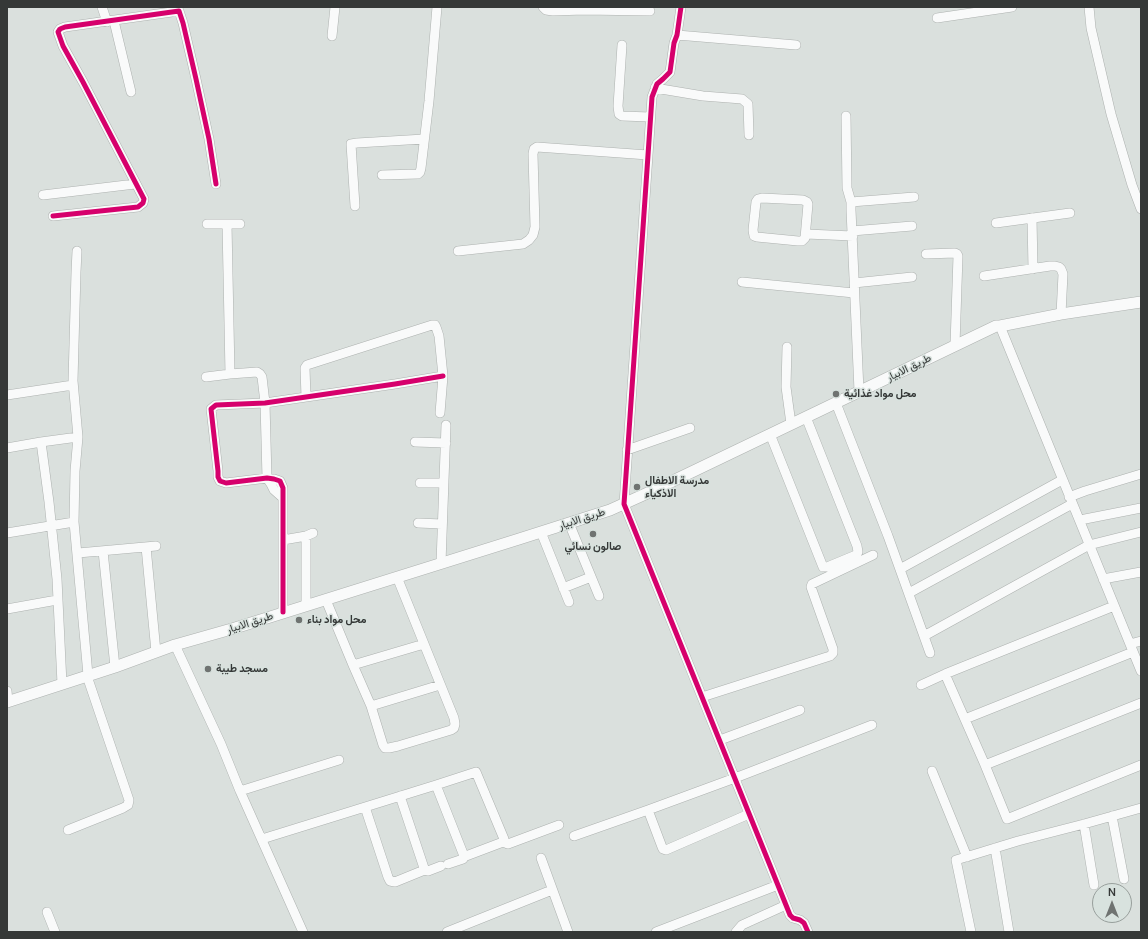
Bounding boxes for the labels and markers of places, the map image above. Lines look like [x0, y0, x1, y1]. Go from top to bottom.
place label: محل مواد غذائية [844, 387, 917, 401]
marker: محل مواد غذائية [831, 389, 841, 399]
place label: مدرسة الاطفال الاذكياء [645, 474, 709, 500]
marker: مدرسة الاطفال الاذكياء [632, 482, 642, 492]
marker: صالون نسائي [588, 529, 598, 539]
place label: صالون نسائي [565, 540, 621, 554]
place label: محل مواد بناء [307, 613, 366, 627]
marker: محل مواد بناء [294, 615, 304, 625]
place label: مسجد طيبة [216, 662, 268, 676]
marker: مسجد طيبة [203, 664, 213, 674]

